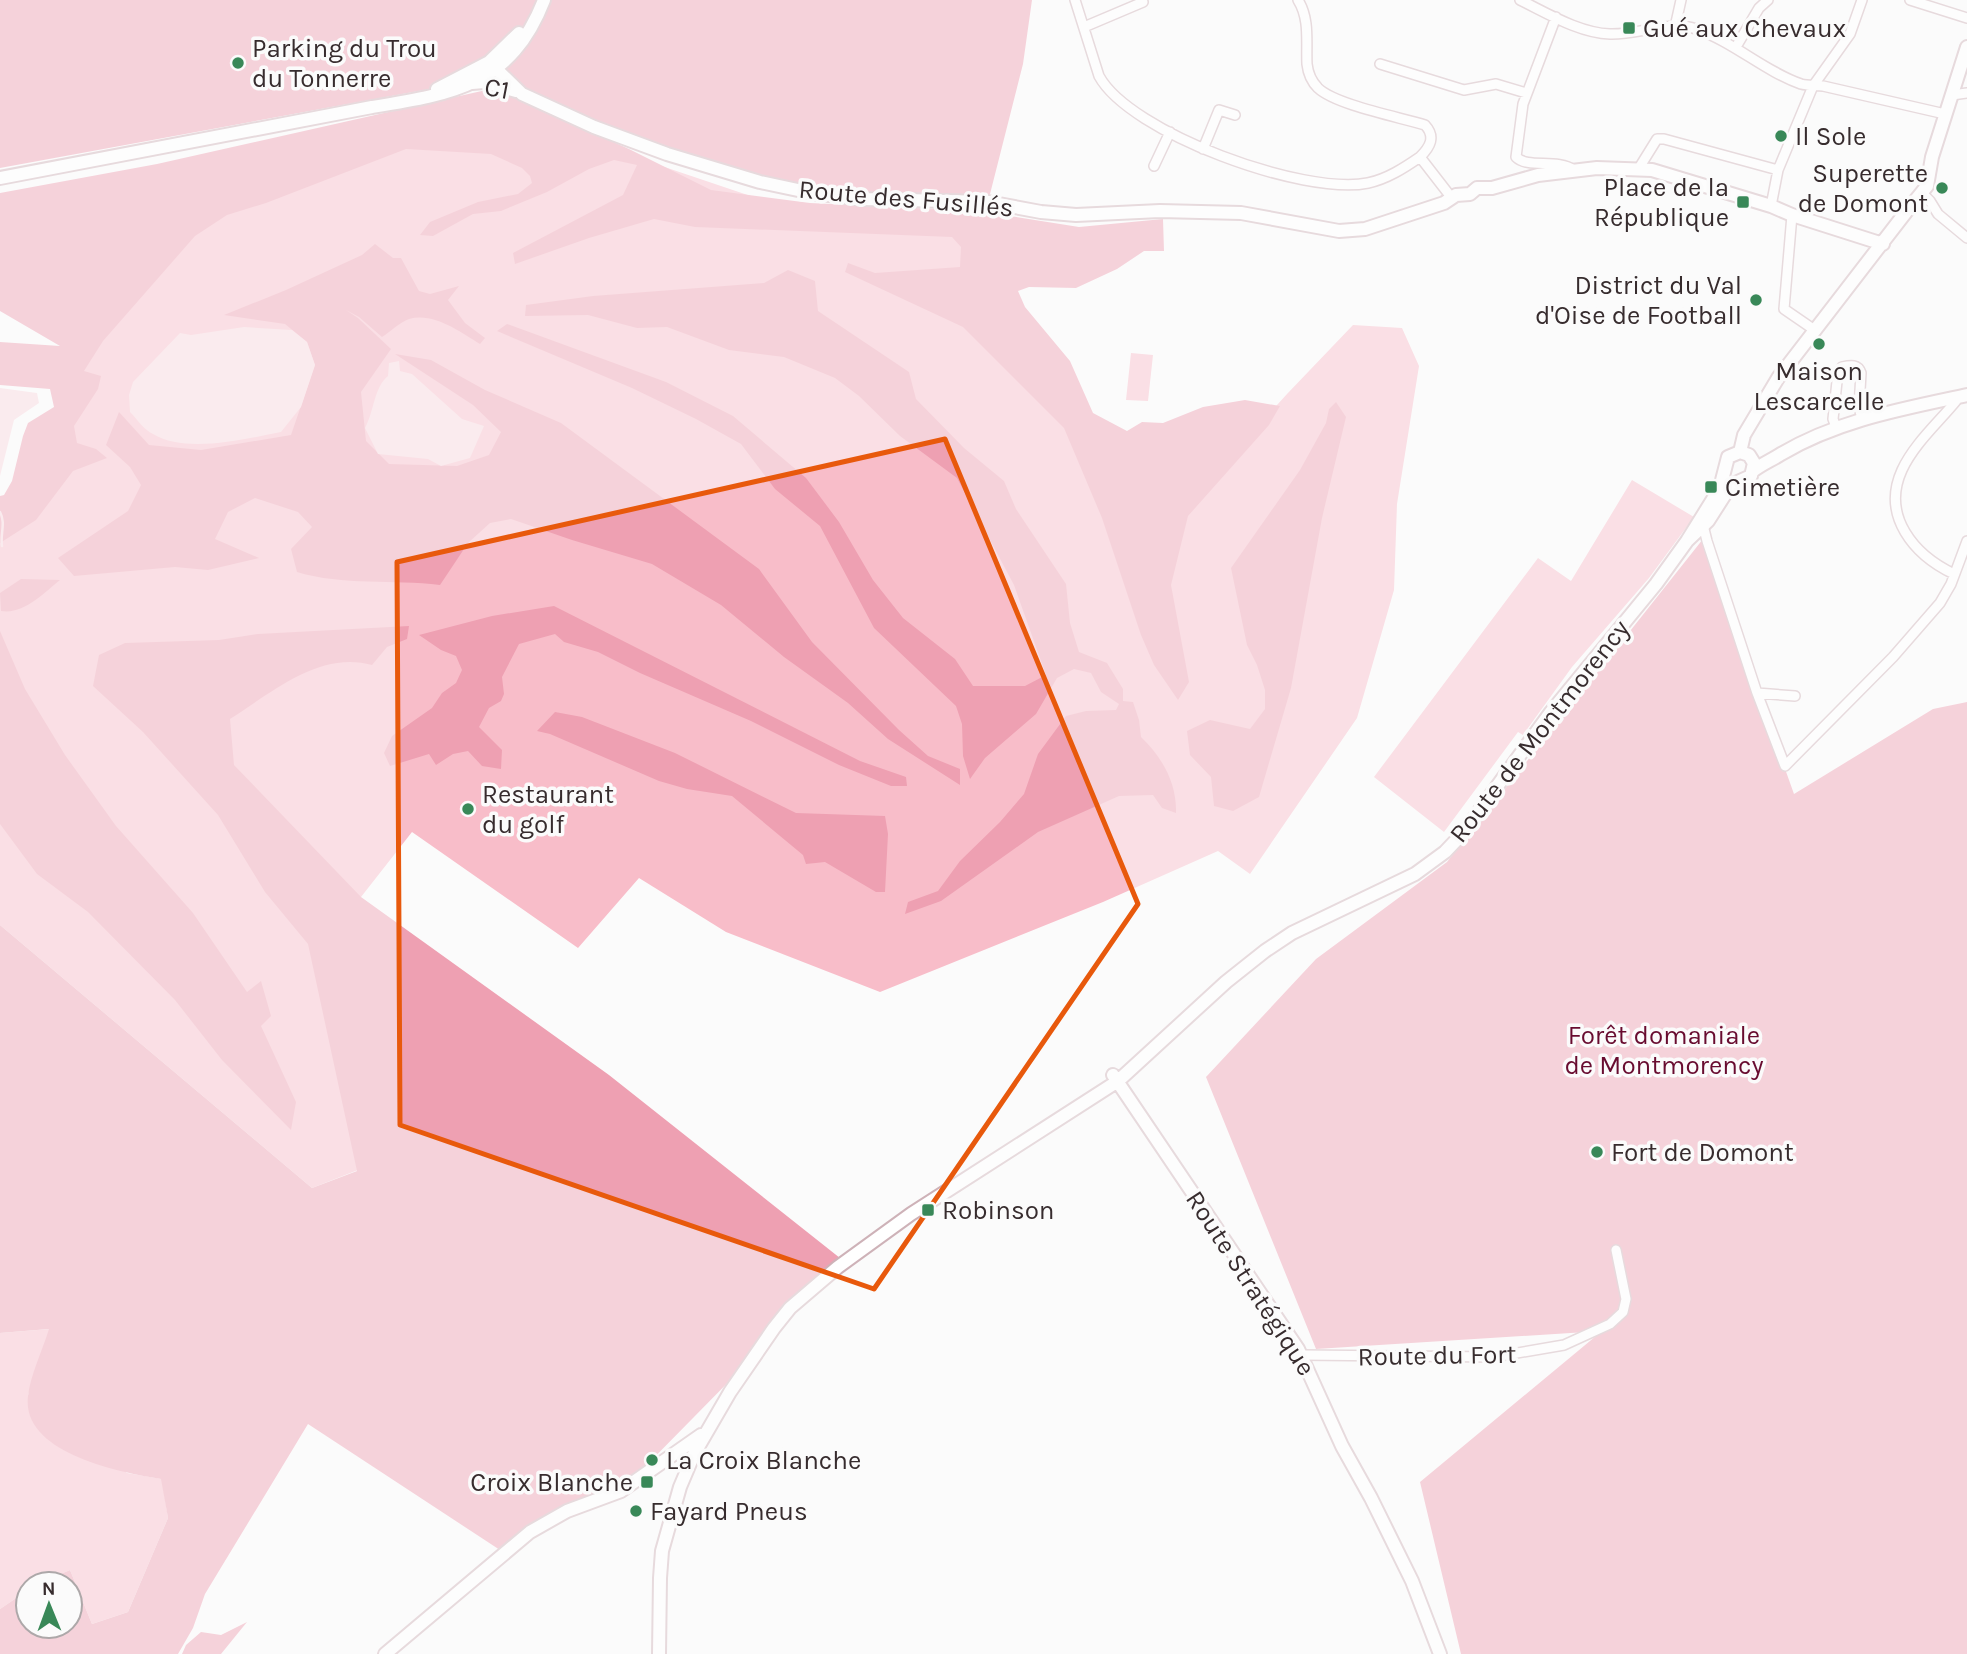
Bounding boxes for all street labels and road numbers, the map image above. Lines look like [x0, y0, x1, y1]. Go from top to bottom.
street label: C1 [482, 71, 512, 106]
street label: Route des Fusillés [797, 174, 1015, 223]
street label: Route de Montmorency [1443, 614, 1636, 849]
street label: Route Stratégique [1179, 1185, 1322, 1382]
street label: Route du Fort [1357, 1339, 1517, 1372]

